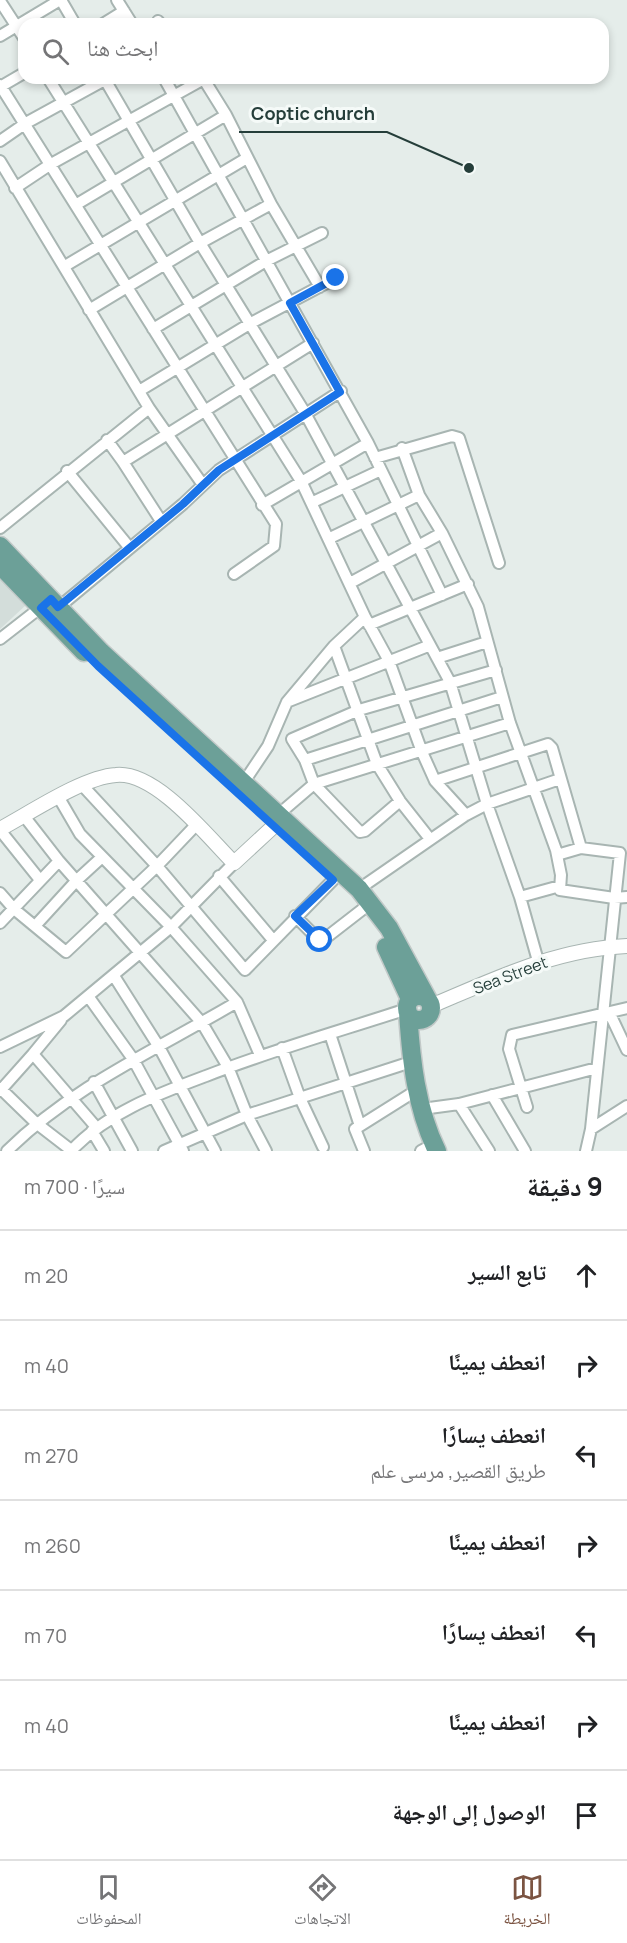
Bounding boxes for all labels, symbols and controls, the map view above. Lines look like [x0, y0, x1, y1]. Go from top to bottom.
search box [18, 18, 609, 84]
text: ابحث هنا [87, 33, 158, 63]
icon: search [39, 35, 72, 68]
callout: Coptic church [239, 96, 387, 132]
text: Coptic church [251, 101, 375, 125]
route end [322, 264, 348, 290]
route start [306, 926, 332, 952]
street label: Sea Street [470, 951, 550, 999]
text: 9 دقيقة [527, 1168, 603, 1204]
text: سيرًا · 700 m [24, 1173, 125, 1200]
text: تابع السير [468, 1257, 546, 1287]
icon: ahead [570, 1259, 603, 1292]
text: 20 m [24, 1262, 69, 1289]
text: انعطف يمينًا [448, 1347, 546, 1377]
icon: right [570, 1349, 603, 1382]
text: 40 m [24, 1352, 69, 1379]
text: انعطف يسارًا [442, 1420, 546, 1450]
icon: left [570, 1439, 603, 1472]
text: 270 m [24, 1442, 79, 1469]
text: طريق القصير, مرسى علم [370, 1457, 546, 1484]
text: انعطف يمينًا [448, 1527, 546, 1557]
icon: right [570, 1529, 603, 1562]
text: 260 m [24, 1532, 81, 1559]
text: انعطف يسارًا [442, 1617, 546, 1647]
icon: left [570, 1619, 603, 1652]
text: 70 m [24, 1622, 67, 1649]
text: انعطف يمينًا [448, 1707, 546, 1737]
icon: right [570, 1709, 603, 1742]
text: 40 m [24, 1712, 69, 1739]
text: الوصول إلى الوجهة [393, 1797, 546, 1827]
icon: arrive [570, 1799, 603, 1832]
tab: المحفوظات [76, 1871, 141, 1934]
tab: الاتجاهات [294, 1871, 351, 1934]
tab: الخريطة [504, 1871, 551, 1934]

